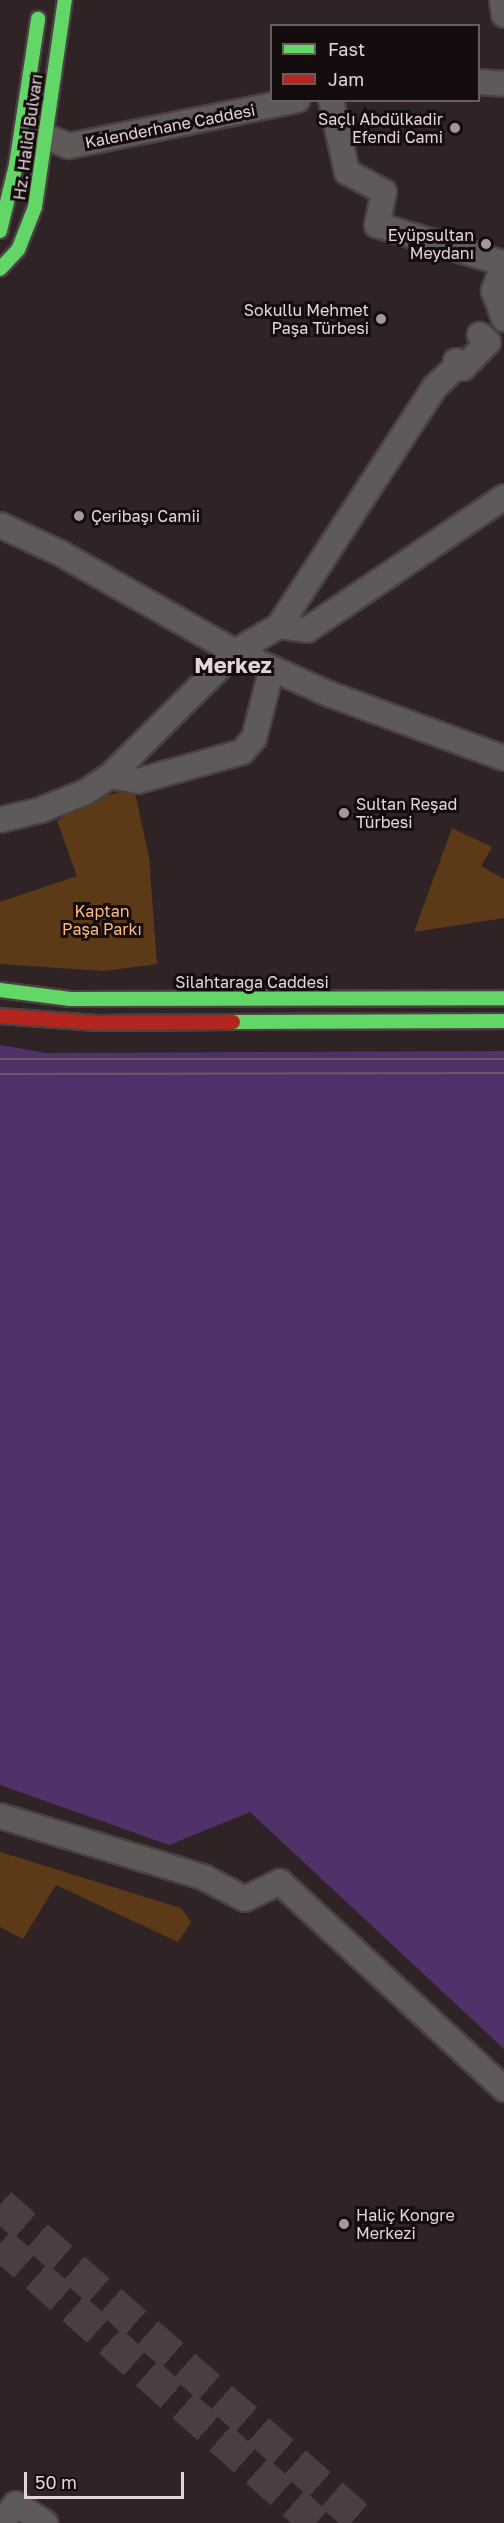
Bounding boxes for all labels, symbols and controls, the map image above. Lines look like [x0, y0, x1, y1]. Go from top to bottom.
legend [270, 24, 480, 102]
text: Fast [328, 38, 365, 60]
text: Jam [328, 68, 364, 90]
street label: Hz. Halid Bulvarı [10, 73, 46, 201]
street label: Kalenderhane Caddesi [83, 100, 257, 152]
place label: Saçlı Abdülkadir Efendi Cami [318, 109, 443, 147]
marker: Saçlı Abdülkadir Efendi Cami [448, 121, 462, 135]
place label: Eyüpsultan Meydanı [388, 225, 474, 263]
marker: Eyüpsultan Meydanı [479, 237, 493, 251]
place label: Sokullu Mehmet Paşa Türbesi [244, 300, 369, 338]
marker: Sokullu Mehmet Paşa Türbesi [374, 312, 388, 326]
place label: Çeribaşı Camii [91, 506, 200, 526]
marker: Çeribaşı Camii [72, 509, 86, 523]
district label: Merkez [194, 652, 272, 678]
place label: Sultan Reşad Türbesi [356, 794, 457, 832]
marker: Sultan Reşad Türbesi [337, 806, 351, 820]
park label: Kaptan Paşa Parkı [62, 901, 142, 939]
street label: Silahtarağa Caddesi [175, 972, 329, 992]
place label: Haliç Kongre Merkezi [356, 2205, 455, 2243]
marker: Haliç Kongre Merkezi [337, 2217, 351, 2231]
scale bar [27, 2460, 188, 2498]
text: 50 m [35, 2471, 77, 2493]

